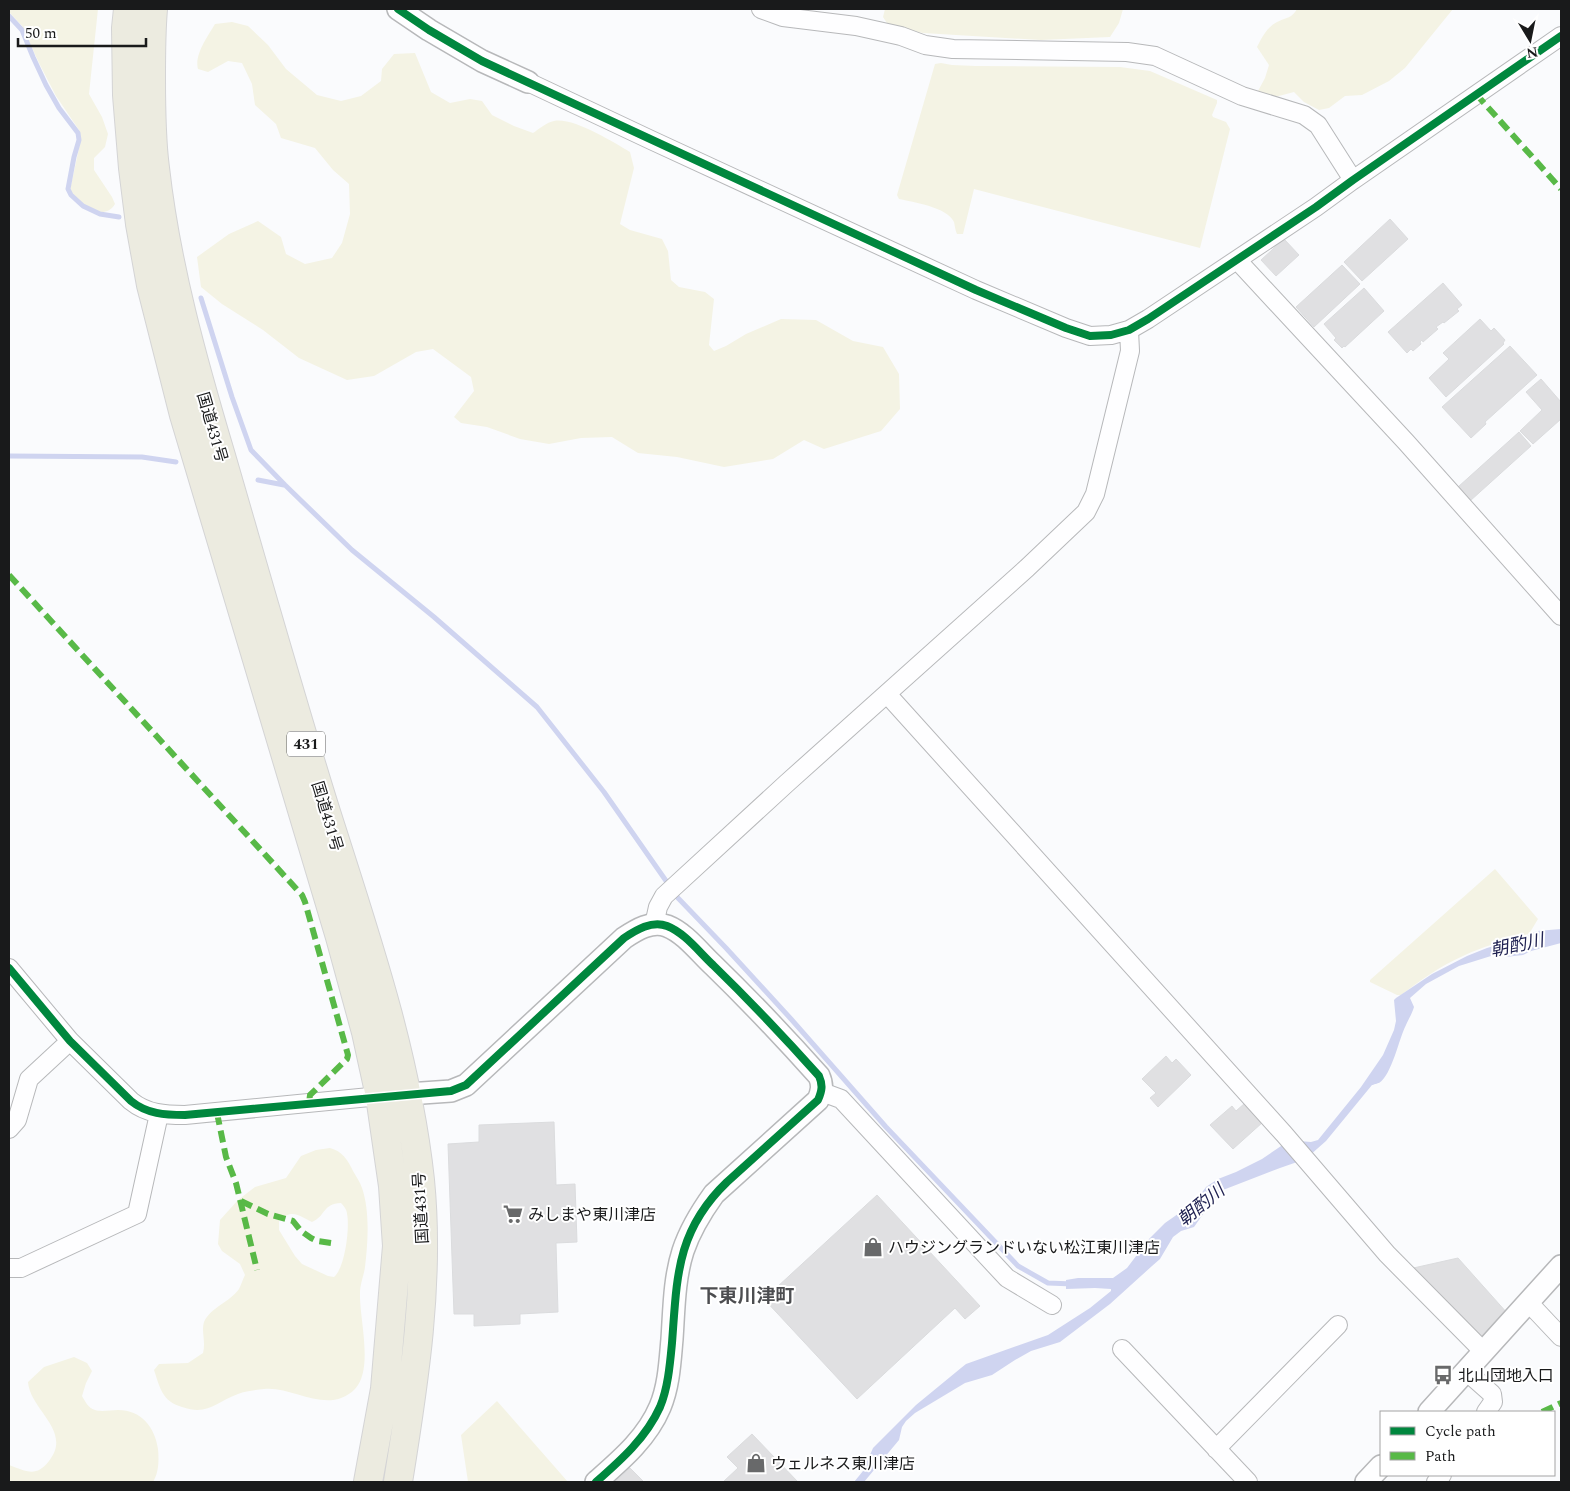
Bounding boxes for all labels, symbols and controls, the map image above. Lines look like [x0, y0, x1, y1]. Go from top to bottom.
scale bar [18, 15, 145, 47]
north arrow [1505, 15, 1555, 65]
text: 50 m [25, 22, 57, 45]
text: N [1525, 41, 1540, 64]
street label: 国道431号 [191, 389, 233, 465]
road number: 431 [287, 732, 325, 756]
street label: 国道431号 [305, 778, 349, 854]
water label: 朝酌川 [1488, 926, 1548, 964]
street label: 国道431号 [407, 1171, 435, 1245]
water label: 朝酌川 [1172, 1177, 1232, 1233]
supermarket icon: みしまや東川津店 [502, 1203, 524, 1225]
place label: みしまや東川津店 [528, 1203, 656, 1227]
shop icon: ハウジングランドいない松江東川津店 [862, 1236, 884, 1258]
place label: ハウジングランドいない松江東川津店 [888, 1236, 1160, 1260]
district label: 下東川津町 [699, 1282, 795, 1311]
bus stop icon: 北山団地入口 [1432, 1364, 1454, 1386]
place label: 北山団地入口 [1458, 1364, 1554, 1388]
legend [1380, 1411, 1555, 1476]
text: Cycle path [1425, 1420, 1496, 1443]
text: Path [1425, 1445, 1456, 1468]
shop icon: ウェルネス東川津店 [745, 1452, 767, 1474]
place label: ウェルネス東川津店 [771, 1452, 915, 1476]

